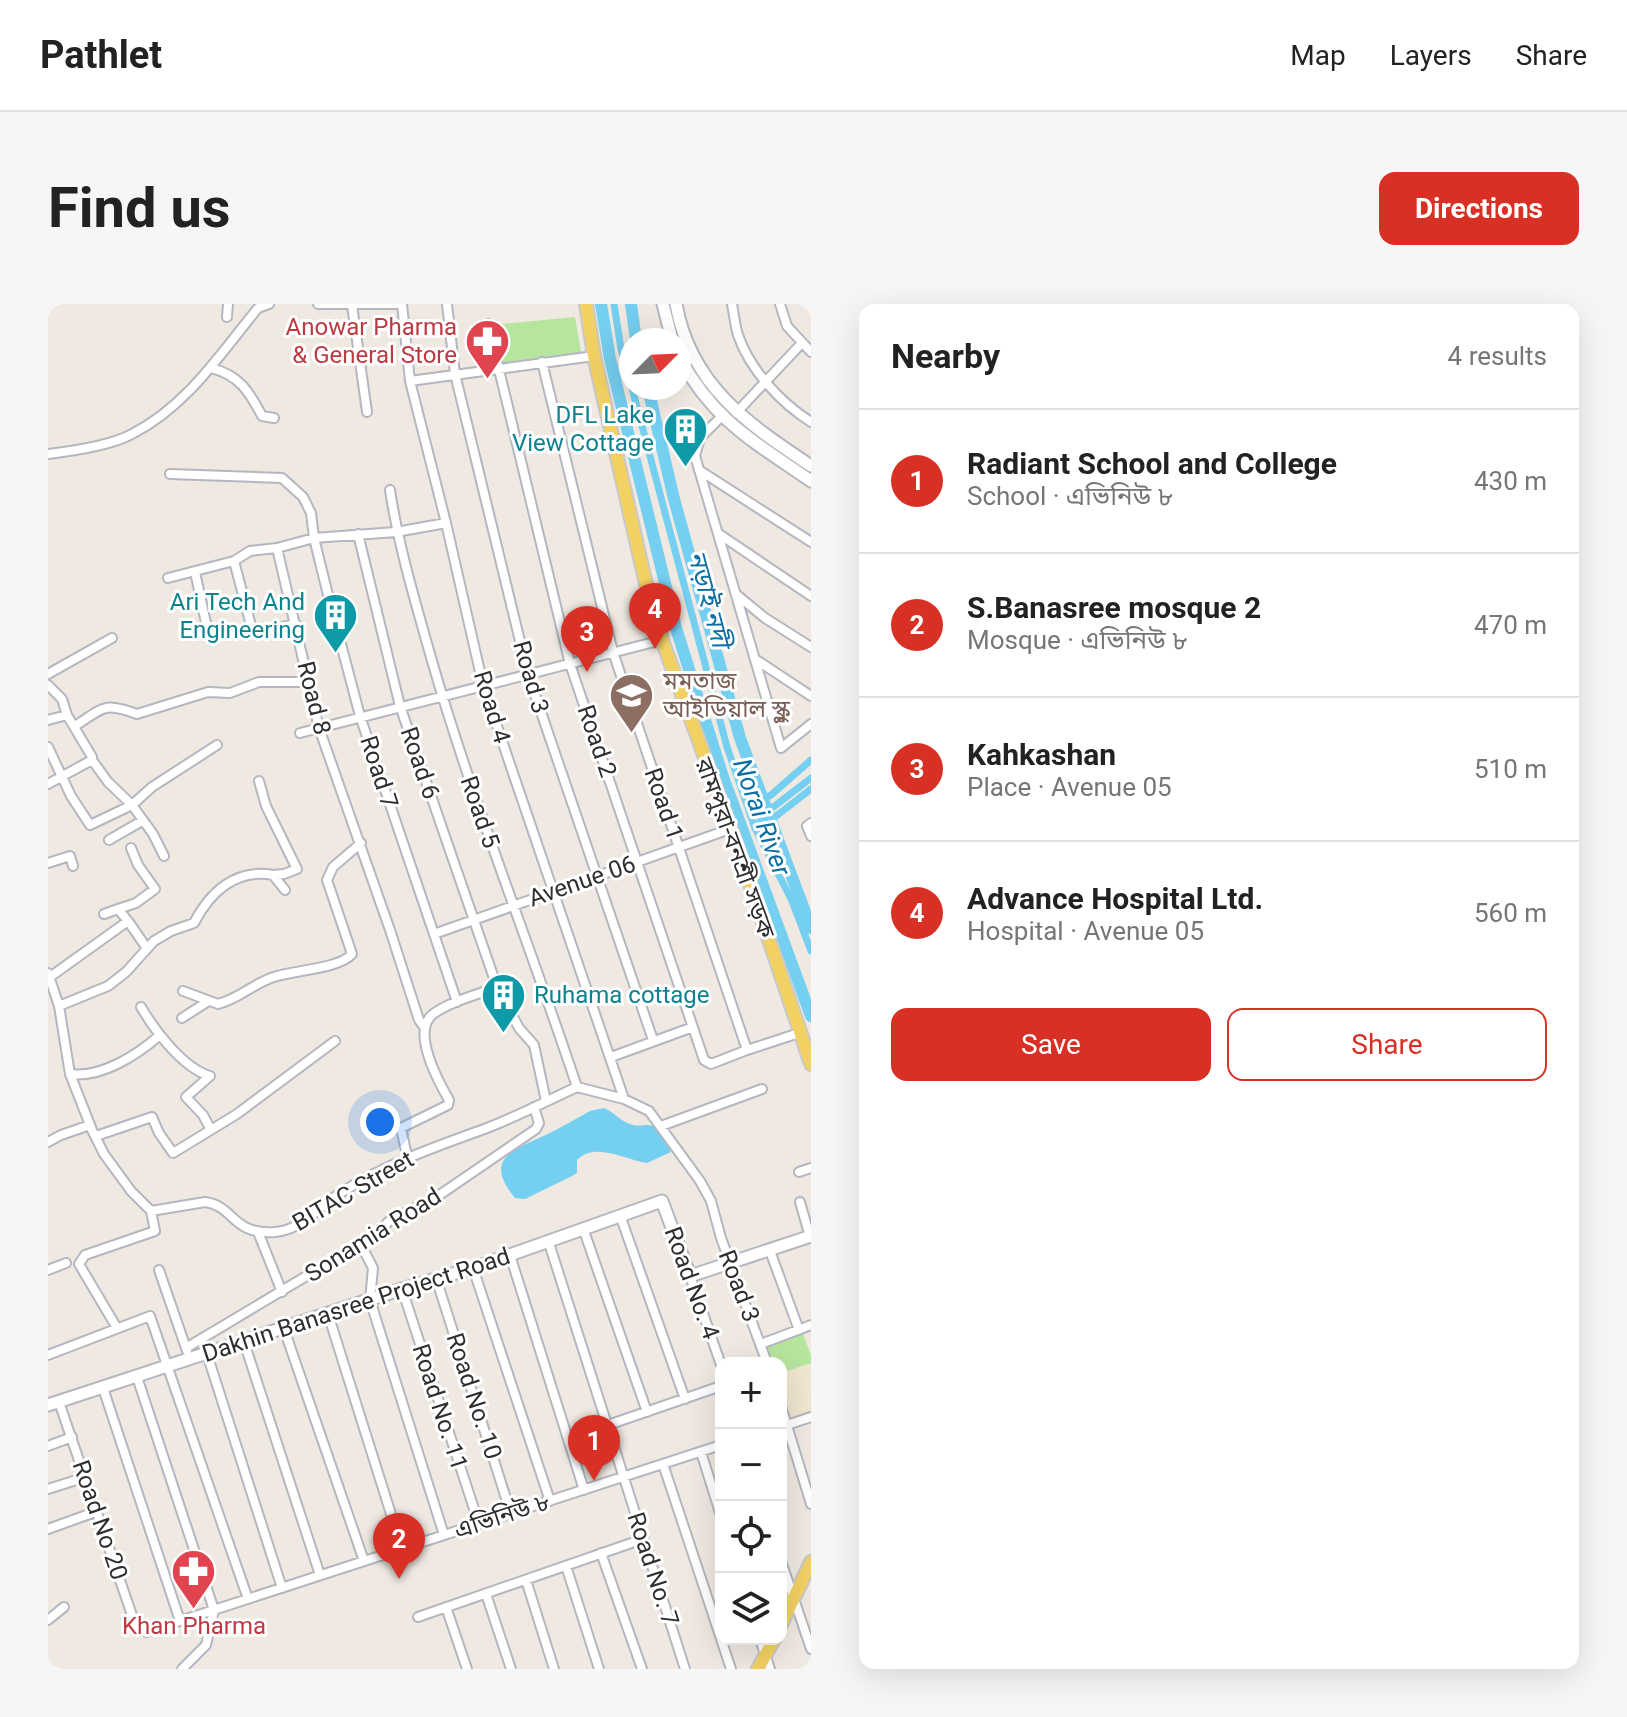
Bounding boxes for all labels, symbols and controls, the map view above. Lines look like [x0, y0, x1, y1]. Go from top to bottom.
text: Pathlet [40, 33, 162, 77]
text: Map [1290, 39, 1346, 72]
text: Layers [1390, 39, 1472, 72]
text: Share [1516, 39, 1587, 72]
button: Directions [1379, 172, 1579, 245]
text: Find us [48, 175, 231, 241]
place label: Anowar Pharma & General Store [286, 313, 457, 369]
pharmacy icon: Anowar Pharma & General Store [464, 317, 512, 380]
north arrow [619, 328, 691, 400]
text: Nearby [891, 336, 1000, 376]
text: 4 results [1448, 341, 1547, 371]
place label: DFL Lake View Cottage [512, 401, 654, 457]
building icon: DFL Lake View Cottage [661, 405, 709, 468]
text: Radiant School and College [967, 446, 1337, 481]
text: 1 [910, 466, 924, 496]
text: 430 m [1474, 466, 1547, 496]
text: School · এভিনিউ ৮ [967, 481, 1173, 511]
water label: নড়াই নদী [682, 548, 738, 655]
pin: 4 [629, 583, 681, 649]
place label: Ari Tech And Engineering [170, 588, 305, 644]
text: S.Banasree mosque 2 [967, 590, 1261, 625]
building icon: Ari Tech And Engineering [312, 592, 360, 655]
pin: 3 [561, 606, 613, 672]
text: 2 [910, 610, 924, 640]
text: 470 m [1474, 610, 1547, 640]
text: Mosque · এভিনিউ ৮ [967, 625, 1188, 655]
street label: Road 3 [507, 637, 555, 717]
street label: Road 8 [291, 658, 337, 738]
street label: Road 4 [468, 667, 516, 747]
place label: মমতাজ আইডিয়াল স্কুল [662, 667, 791, 724]
school or university icon: মমতাজ আইডিয়াল স্কুল [608, 671, 656, 734]
street label: Road 2 [572, 701, 622, 781]
street label: Road 6 [395, 723, 445, 803]
street label: Road 7 [354, 732, 404, 812]
text: Kahkashan [967, 737, 1116, 772]
street label: রামপুরা-বনশ্রী সড়ক [689, 753, 781, 943]
water label: Norai River [727, 754, 798, 881]
text: 3 [910, 754, 924, 784]
text: 510 m [1474, 754, 1547, 784]
street label: Road 1 [639, 764, 689, 844]
street label: Road 5 [455, 772, 505, 852]
text: Place · Avenue 05 [967, 772, 1172, 802]
street label: Avenue 06 [525, 850, 639, 912]
text: Advance Hospital Ltd. [967, 881, 1263, 916]
text: 4 [910, 898, 924, 928]
text: 560 m [1474, 898, 1547, 928]
text: Hospital · Avenue 05 [967, 916, 1204, 946]
building icon: Ruhama cottage [479, 971, 527, 1034]
place label: Ruhama cottage [534, 981, 710, 1009]
button: Save [891, 1008, 1211, 1081]
button: Share [1227, 1008, 1547, 1081]
your location [360, 1102, 400, 1142]
street label: BITAC Street [288, 1145, 419, 1237]
street label: Sonamia Road [300, 1182, 446, 1288]
street label: Road No. 4 [659, 1223, 725, 1343]
street label: Dakhin Banasree Project Road [199, 1242, 513, 1368]
street label: Road 3 [713, 1246, 765, 1326]
street label: Road No. 10 [440, 1329, 508, 1463]
street label: Road No. 11 [406, 1340, 474, 1474]
map controls [715, 1357, 787, 1645]
button: + [715, 1357, 787, 1429]
pin: 1 [568, 1415, 620, 1481]
button: − [715, 1429, 787, 1501]
street label: Road No 20 [66, 1456, 134, 1584]
street label: এভিনিউ ৮ [451, 1487, 553, 1545]
button: locate [715, 1501, 787, 1573]
street label: Road No. 7 [622, 1509, 684, 1629]
pin: 2 [373, 1513, 425, 1579]
pharmacy icon: Khan Pharma [170, 1548, 218, 1611]
button: layers [715, 1573, 787, 1645]
place label: Khan Pharma [122, 1612, 266, 1640]

